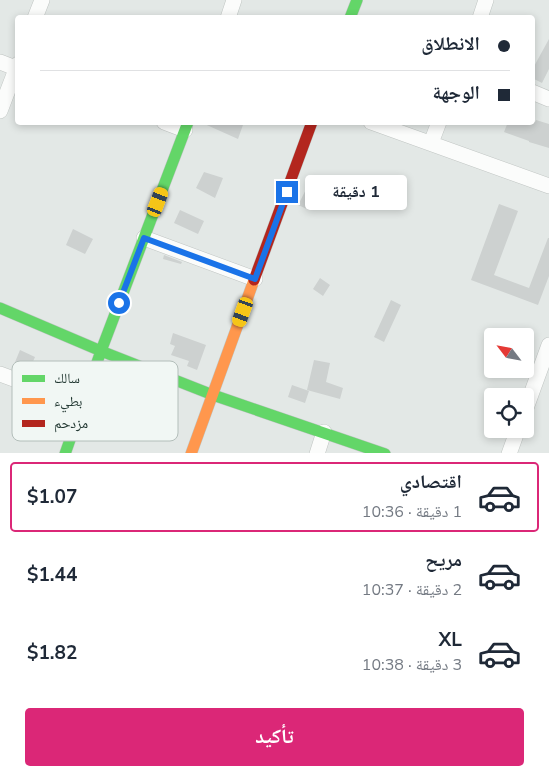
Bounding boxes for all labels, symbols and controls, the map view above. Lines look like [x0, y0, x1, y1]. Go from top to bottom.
text: الانطلاق [421, 31, 480, 57]
text: الوجهة [432, 80, 480, 106]
callout: 1 دقيقة [304, 174, 407, 210]
route end [276, 181, 298, 203]
text: 1 دقيقة [332, 181, 380, 203]
car [145, 185, 170, 219]
route start [108, 292, 130, 314]
car [230, 295, 255, 329]
north arrow [484, 328, 534, 378]
map controls [484, 328, 534, 438]
legend [12, 361, 178, 441]
text: سالك [54, 369, 80, 388]
button: locate [484, 388, 534, 438]
text: بطيء [54, 392, 83, 413]
text: مزدحم [54, 414, 88, 433]
text: اقتصادي [400, 469, 462, 495]
icon: car [477, 475, 522, 520]
text: $1.07 [27, 484, 77, 510]
text: 1 دقيقة · 10:36 [362, 501, 462, 523]
text: مريح [425, 547, 462, 573]
icon: car [477, 553, 522, 598]
text: $1.44 [27, 562, 77, 588]
text: 2 دقيقة · 10:37 [362, 579, 462, 601]
text: XL [439, 627, 462, 653]
icon: car [477, 631, 522, 676]
text: $1.82 [27, 640, 77, 666]
text: 3 دقيقة · 10:38 [362, 654, 462, 676]
button: تأكيد [25, 708, 524, 766]

